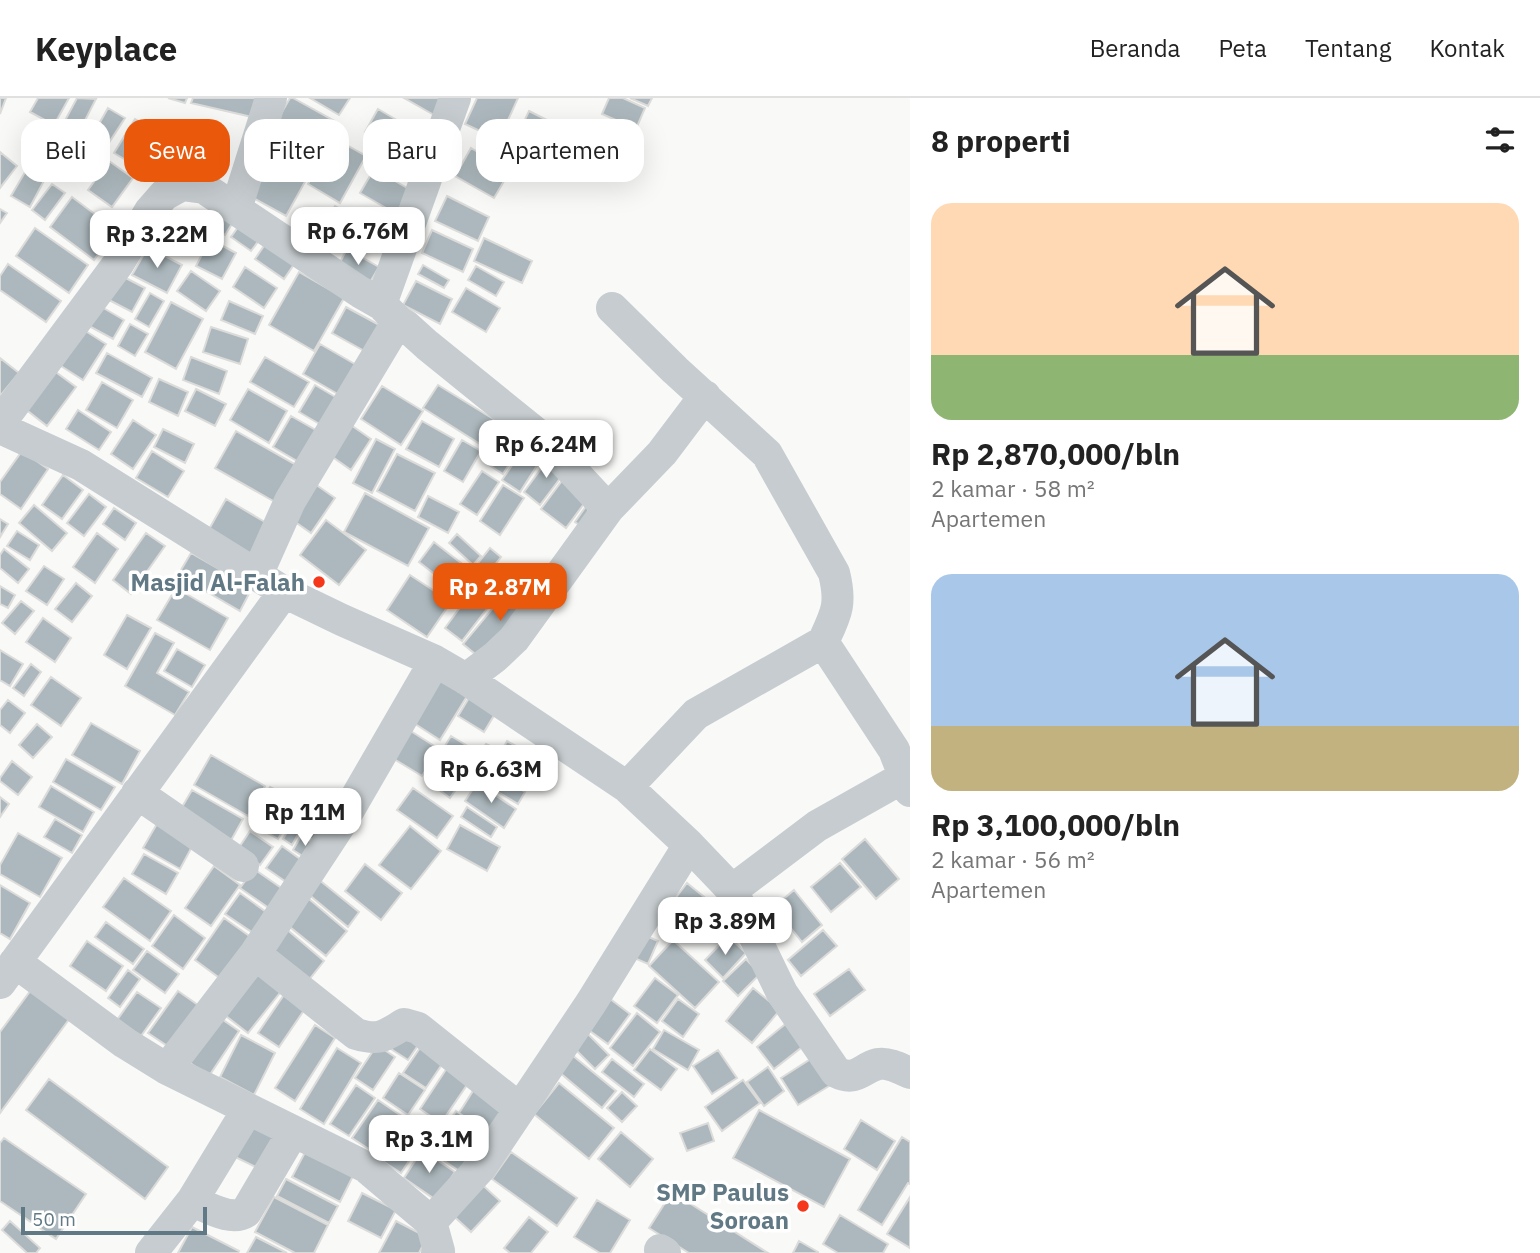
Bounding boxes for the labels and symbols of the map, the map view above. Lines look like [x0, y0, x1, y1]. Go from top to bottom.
pin: Rp 6.76M [286, 208, 430, 267]
pin: Rp 3.22M [85, 211, 229, 270]
pin: Rp 6.24M [474, 420, 618, 480]
pin: Rp 2.87M [428, 564, 572, 623]
place label: Masjid Al-Falah [130, 566, 305, 598]
marker: Masjid Al-Falah [311, 574, 327, 590]
pin: Rp 6.63M [419, 746, 563, 805]
pin: Rp 11M [248, 788, 362, 848]
pin: Rp 3.89M [653, 898, 797, 957]
pin: Rp 3.1M [364, 1116, 494, 1175]
place label: SMP Paulus Soroan [656, 1176, 789, 1236]
marker: SMP Paulus Soroan [795, 1198, 811, 1214]
scale bar [21, 1204, 206, 1236]

